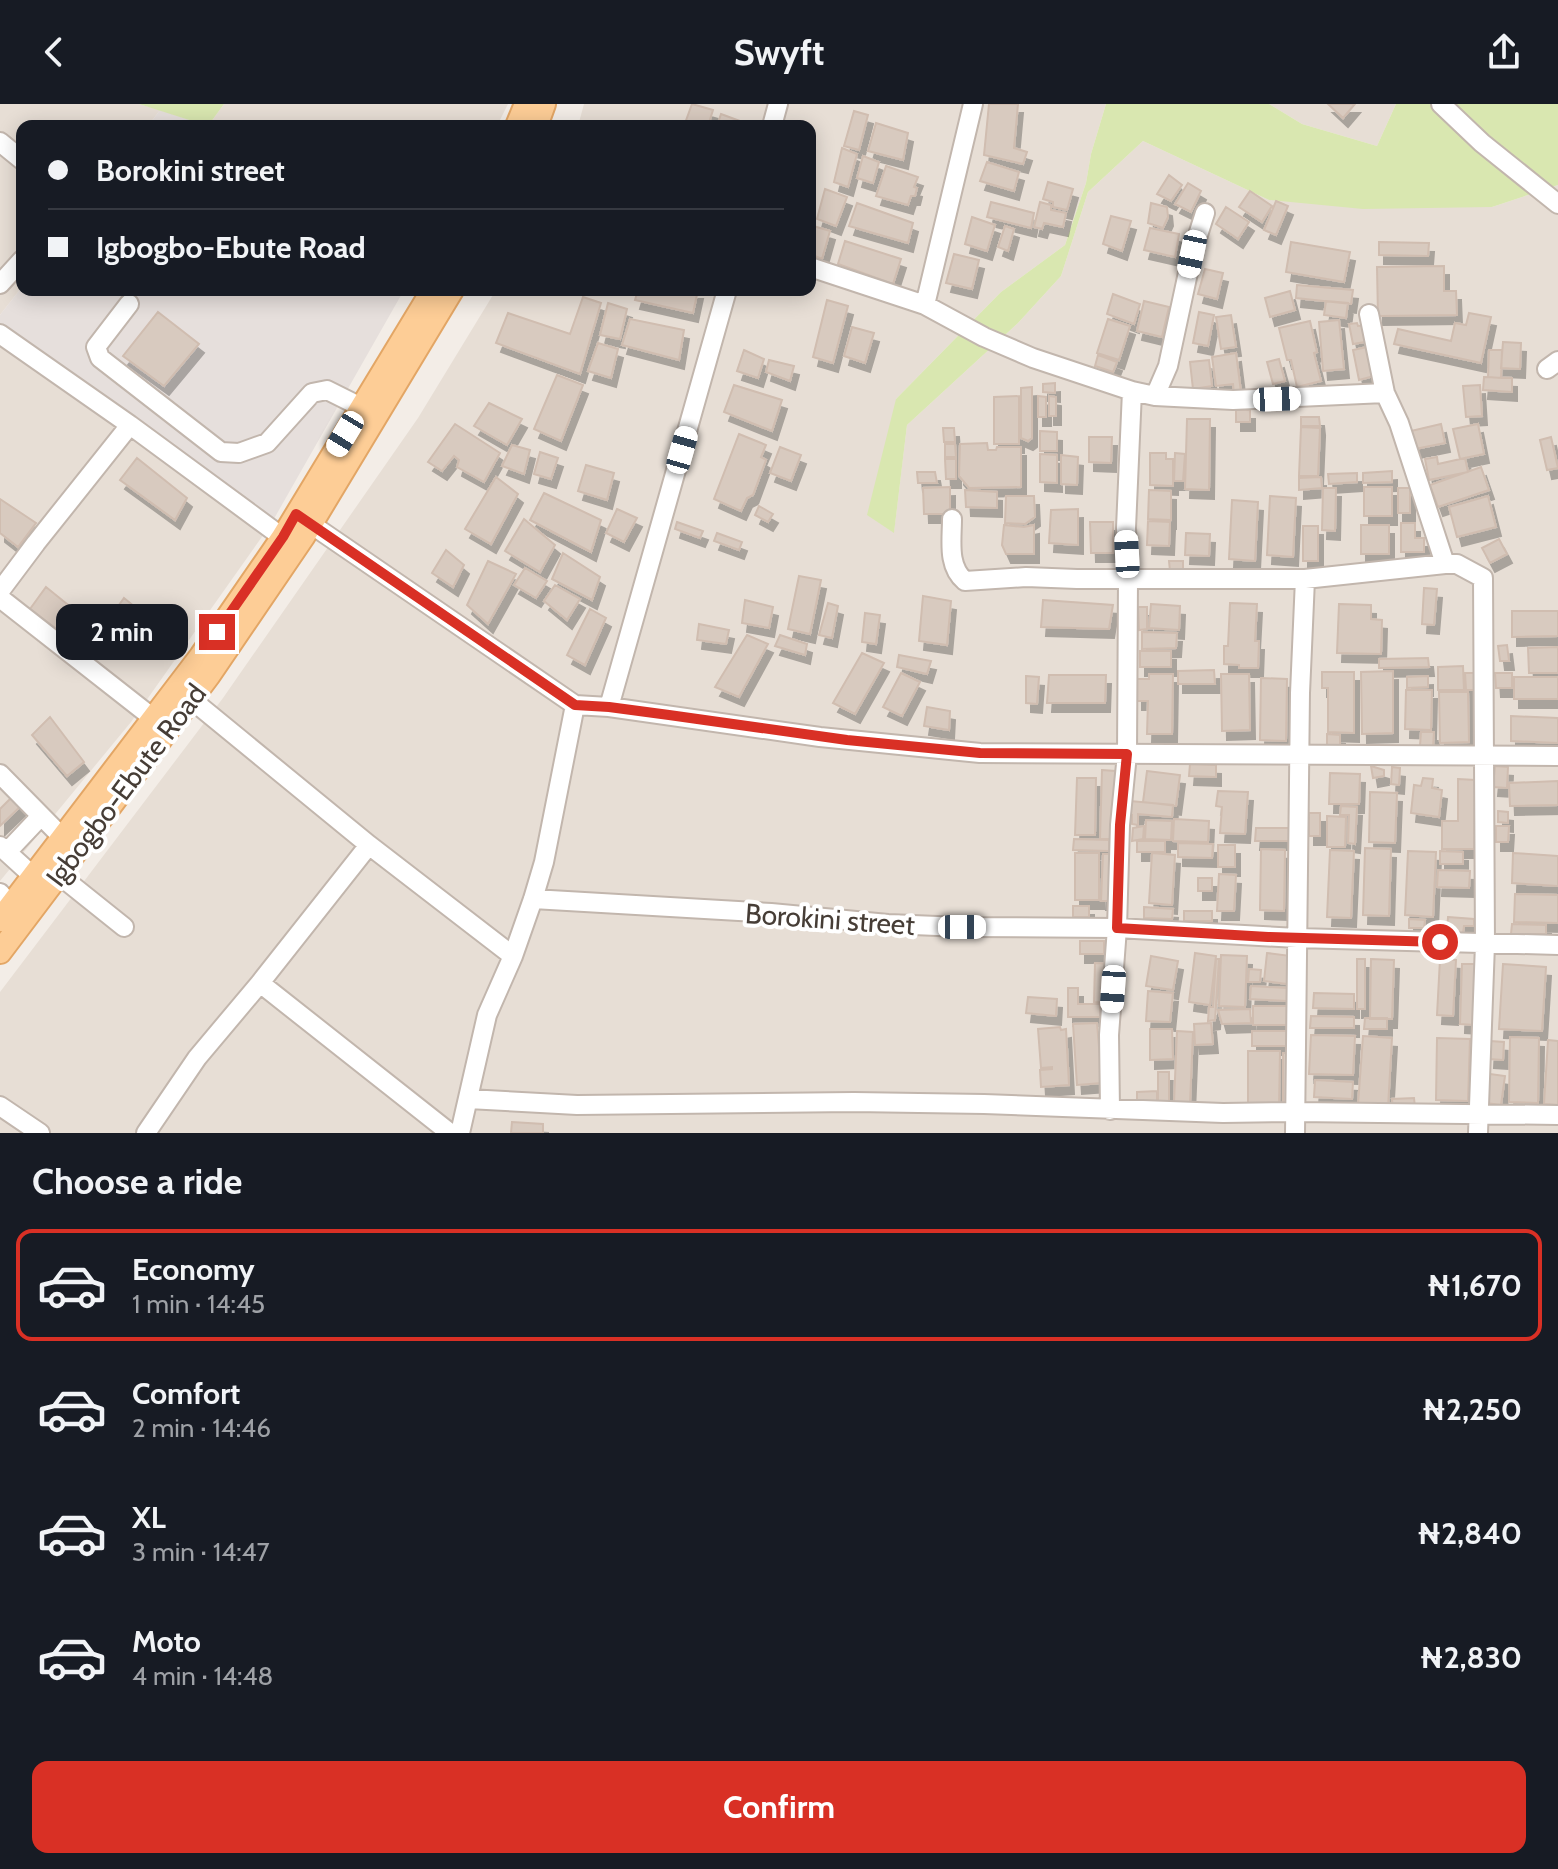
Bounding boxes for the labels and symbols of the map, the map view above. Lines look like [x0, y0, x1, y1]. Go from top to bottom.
car [1175, 228, 1209, 280]
car [1253, 386, 1301, 412]
car [322, 407, 368, 461]
car [664, 424, 700, 476]
car [1114, 529, 1140, 579]
callout: 2 min [57, 604, 189, 660]
route end [199, 614, 235, 650]
street label: Igbogbo-Ebute Road [39, 677, 213, 893]
street label: Borokini street [744, 896, 916, 942]
car [938, 915, 986, 939]
route start [1422, 924, 1458, 960]
car [1099, 964, 1127, 1014]

